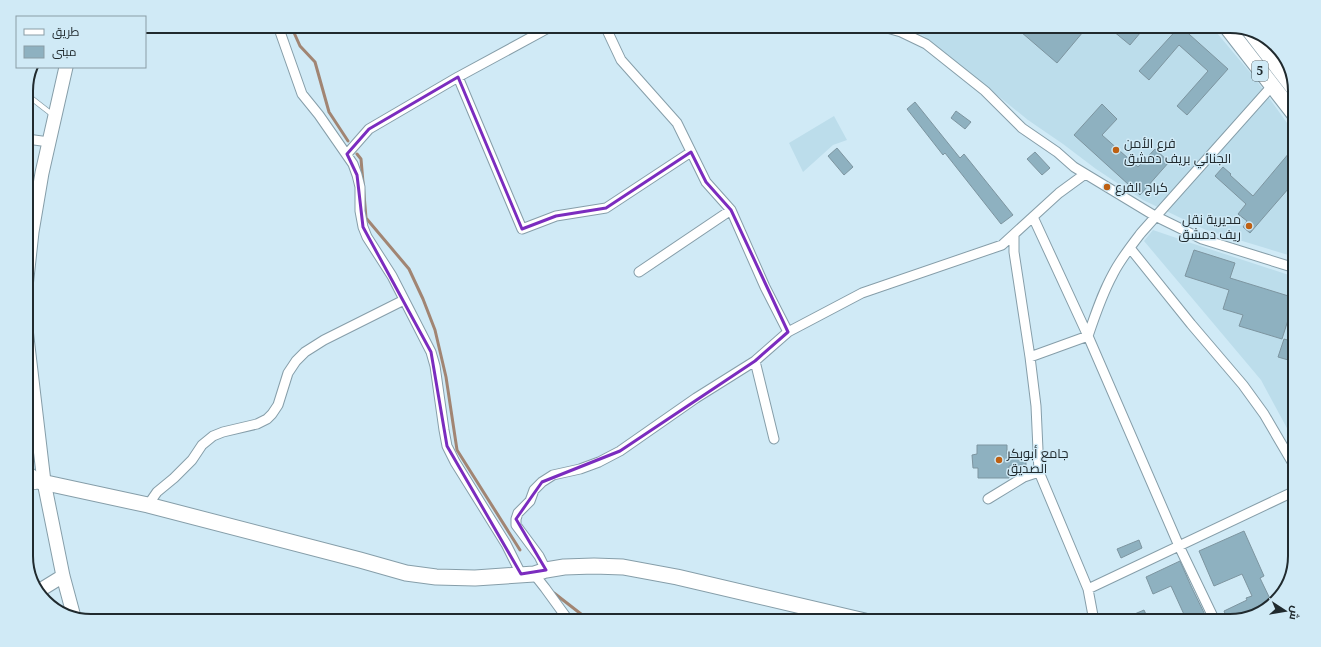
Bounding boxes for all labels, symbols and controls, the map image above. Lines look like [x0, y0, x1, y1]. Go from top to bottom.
legend [16, 16, 146, 68]
text: طريق [52, 23, 80, 40]
text: مبنى [52, 43, 77, 60]
road number: 5 [1252, 61, 1268, 81]
place label: فرع الأمن الجنائي بريف دمشق [1124, 134, 1231, 169]
marker: فرع الأمن الجنائي بريف دمشق [1111, 145, 1121, 155]
place label: كراج الفرع [1115, 178, 1168, 196]
marker: كراج الفرع [1102, 182, 1112, 192]
place label: مديرية نقل ريف دمشق [1179, 210, 1241, 243]
marker: مديرية نقل ريف دمشق [1244, 221, 1254, 231]
place label: جامع أبوبكر الصديق [1006, 444, 1068, 477]
marker: جامع أبوبكر الصديق [994, 455, 1004, 465]
north arrow [1265, 591, 1305, 631]
text: ش [1286, 605, 1304, 622]

